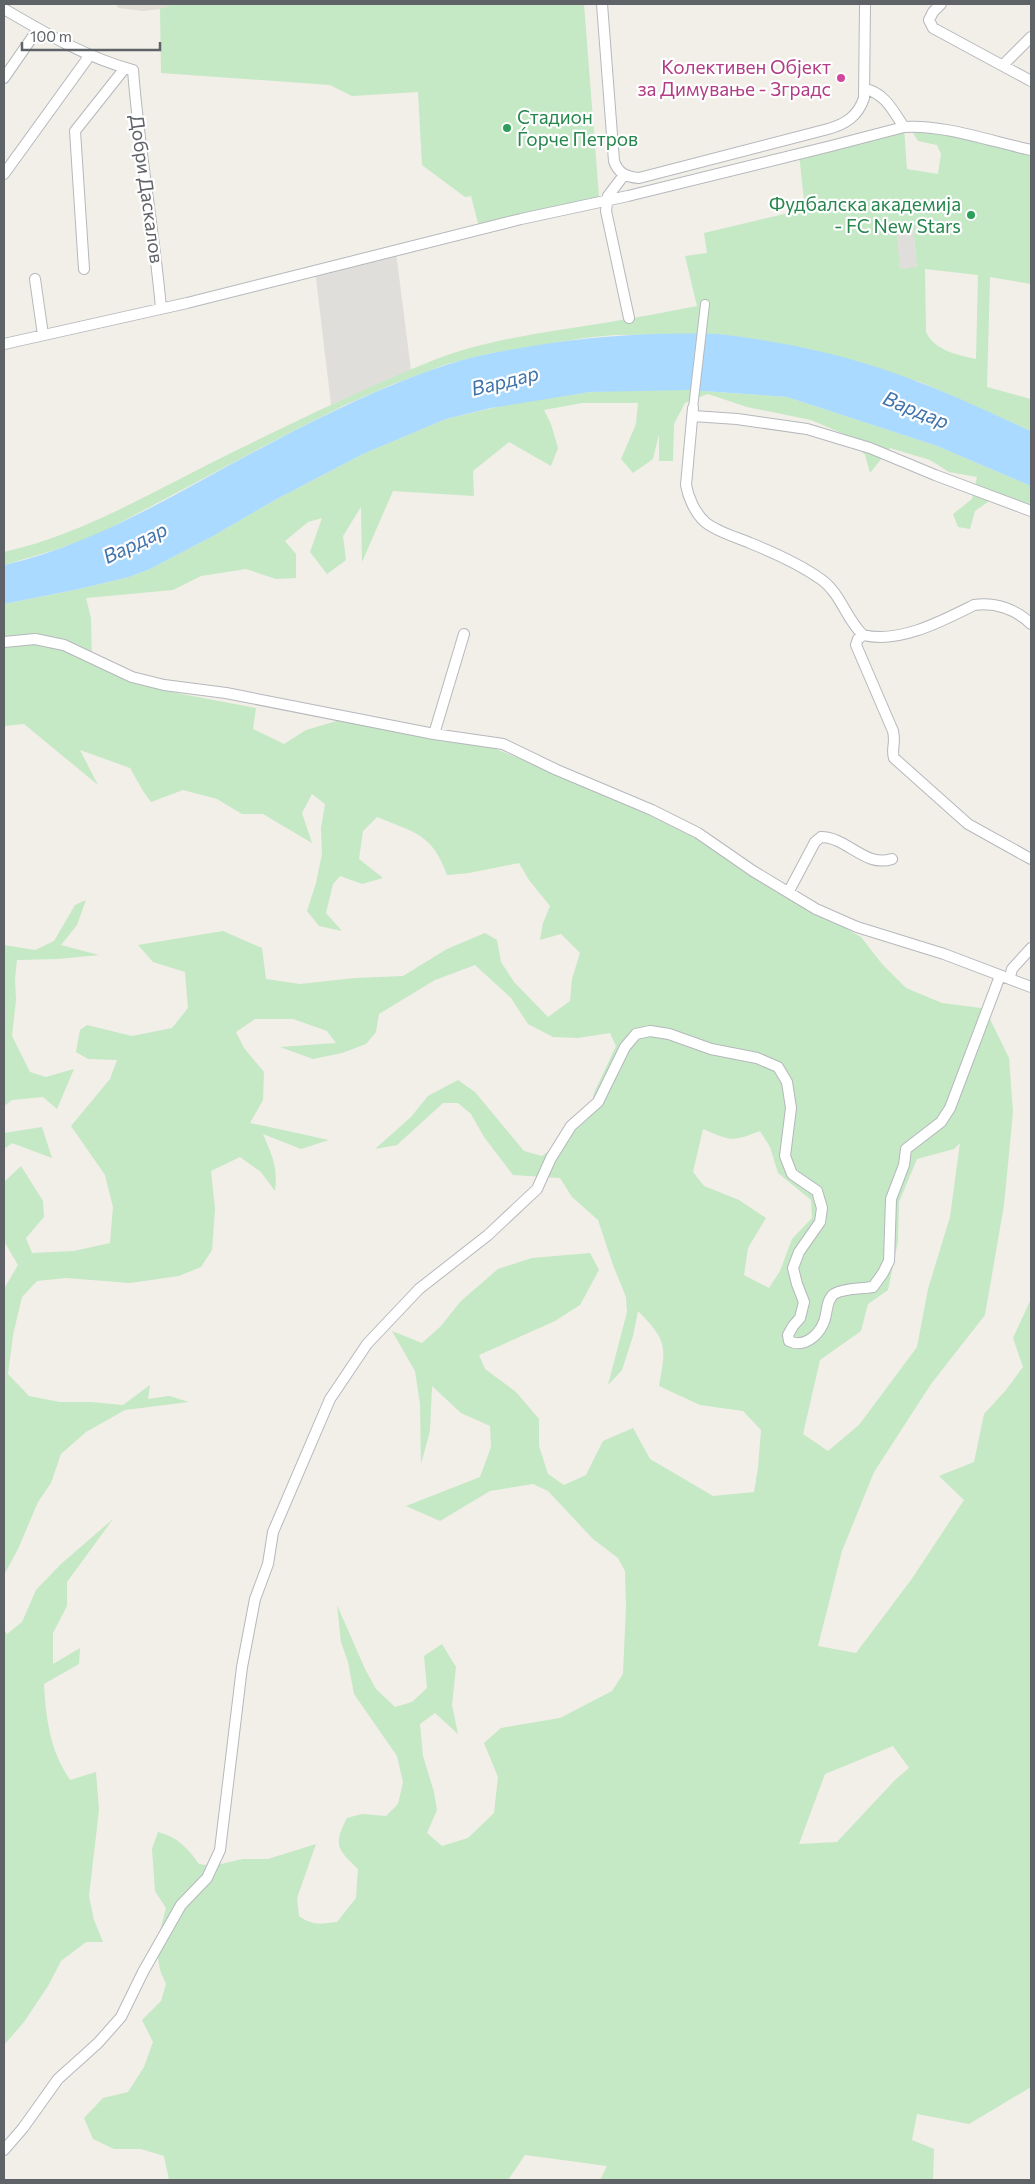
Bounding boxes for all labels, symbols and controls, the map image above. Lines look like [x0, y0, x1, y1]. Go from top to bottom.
scale bar [22, 20, 160, 52]
text: 100 m [30, 27, 72, 45]
place label: Колективен Објект за Димување - Зградс [637, 55, 831, 100]
marker: Колективен Објект за Димување - Зградс [835, 72, 847, 84]
place label: Стадион Ѓорче Петров [517, 105, 638, 150]
street label: Добри Даскалов [126, 113, 169, 265]
marker: Стадион Ѓорче Петров [501, 122, 513, 134]
place label: Фудбалска академија - FC New Stars [769, 192, 961, 237]
marker: Фудбалска академија - FC New Stars [965, 209, 977, 221]
water label: Вардар [469, 360, 541, 400]
water label: Вардар [880, 385, 953, 433]
water label: Вардар [98, 516, 171, 568]

